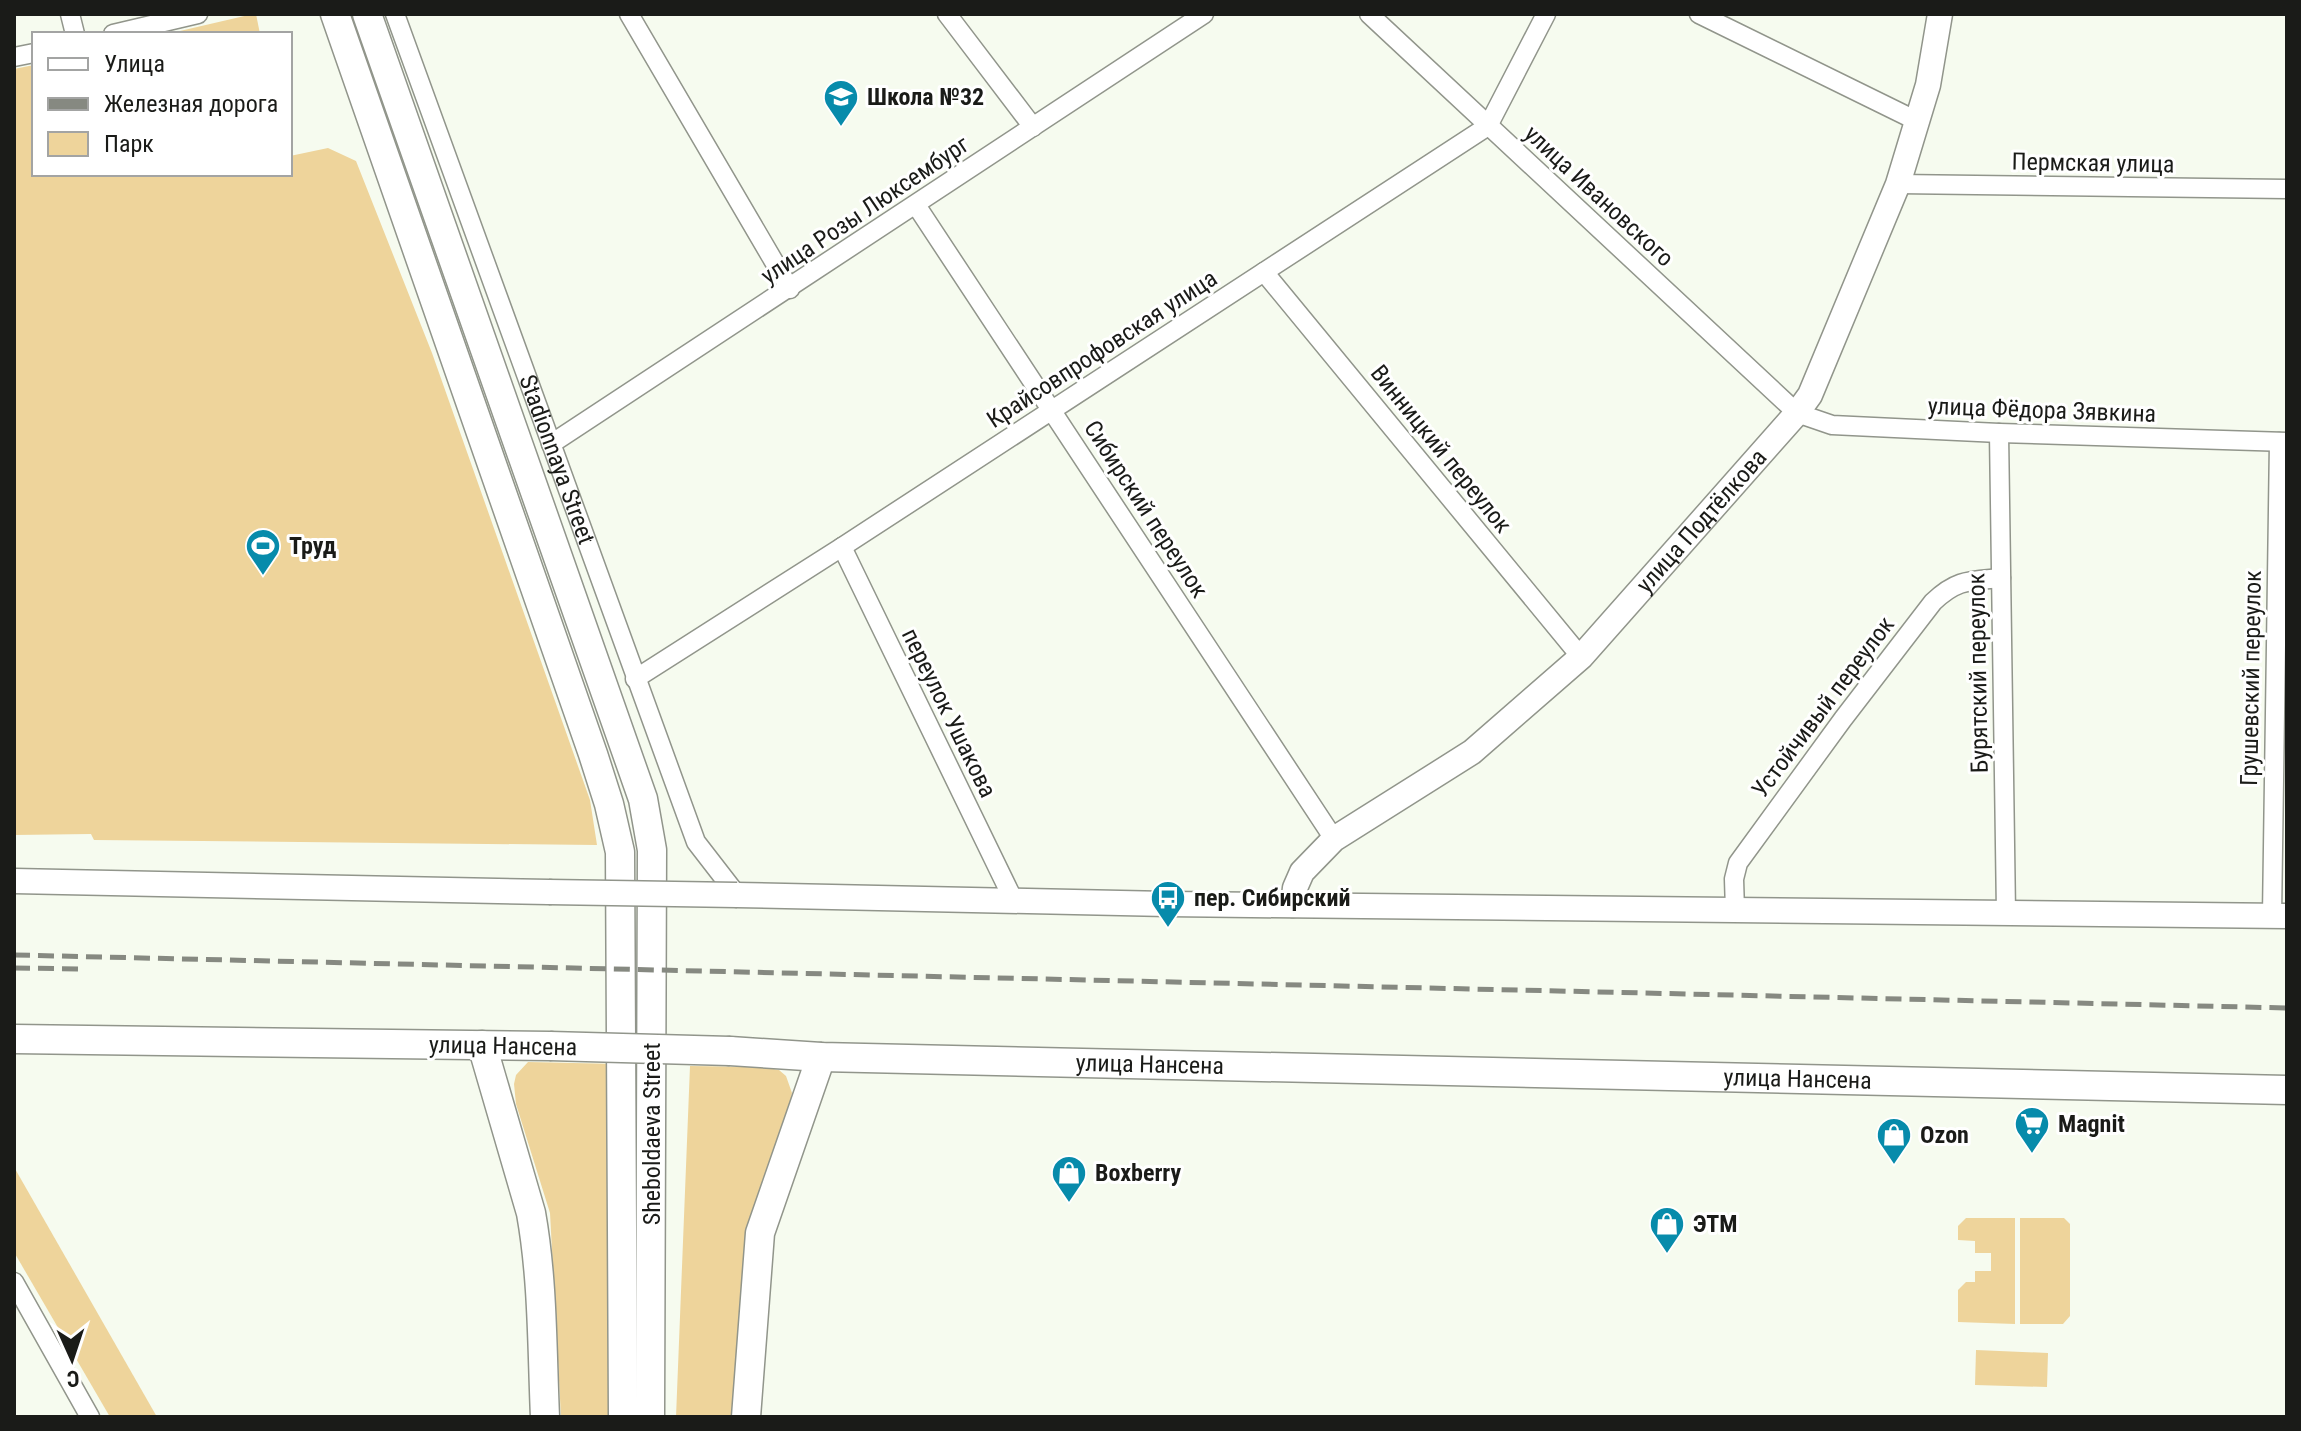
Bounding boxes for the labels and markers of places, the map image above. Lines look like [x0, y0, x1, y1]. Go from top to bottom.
school or university icon: Школа №32 [822, 78, 860, 128]
place label: Школа №32 [867, 83, 984, 111]
sports icon: Труд [244, 527, 282, 577]
place label: Труд [289, 532, 337, 560]
bus stop icon: пер. Сибирский [1149, 879, 1187, 929]
place label: пер. Сибирский [1194, 884, 1350, 912]
supermarket icon: Magnit [2013, 1105, 2051, 1155]
place label: Magnit [2058, 1110, 2125, 1138]
shop icon: Ozon [1875, 1116, 1913, 1166]
place label: Ozon [1920, 1121, 1969, 1149]
shop icon: Boxberry [1050, 1154, 1088, 1204]
place label: Boxberry [1095, 1159, 1181, 1187]
shop icon: ЭТМ [1648, 1205, 1686, 1255]
place label: ЭТМ [1693, 1210, 1737, 1238]

